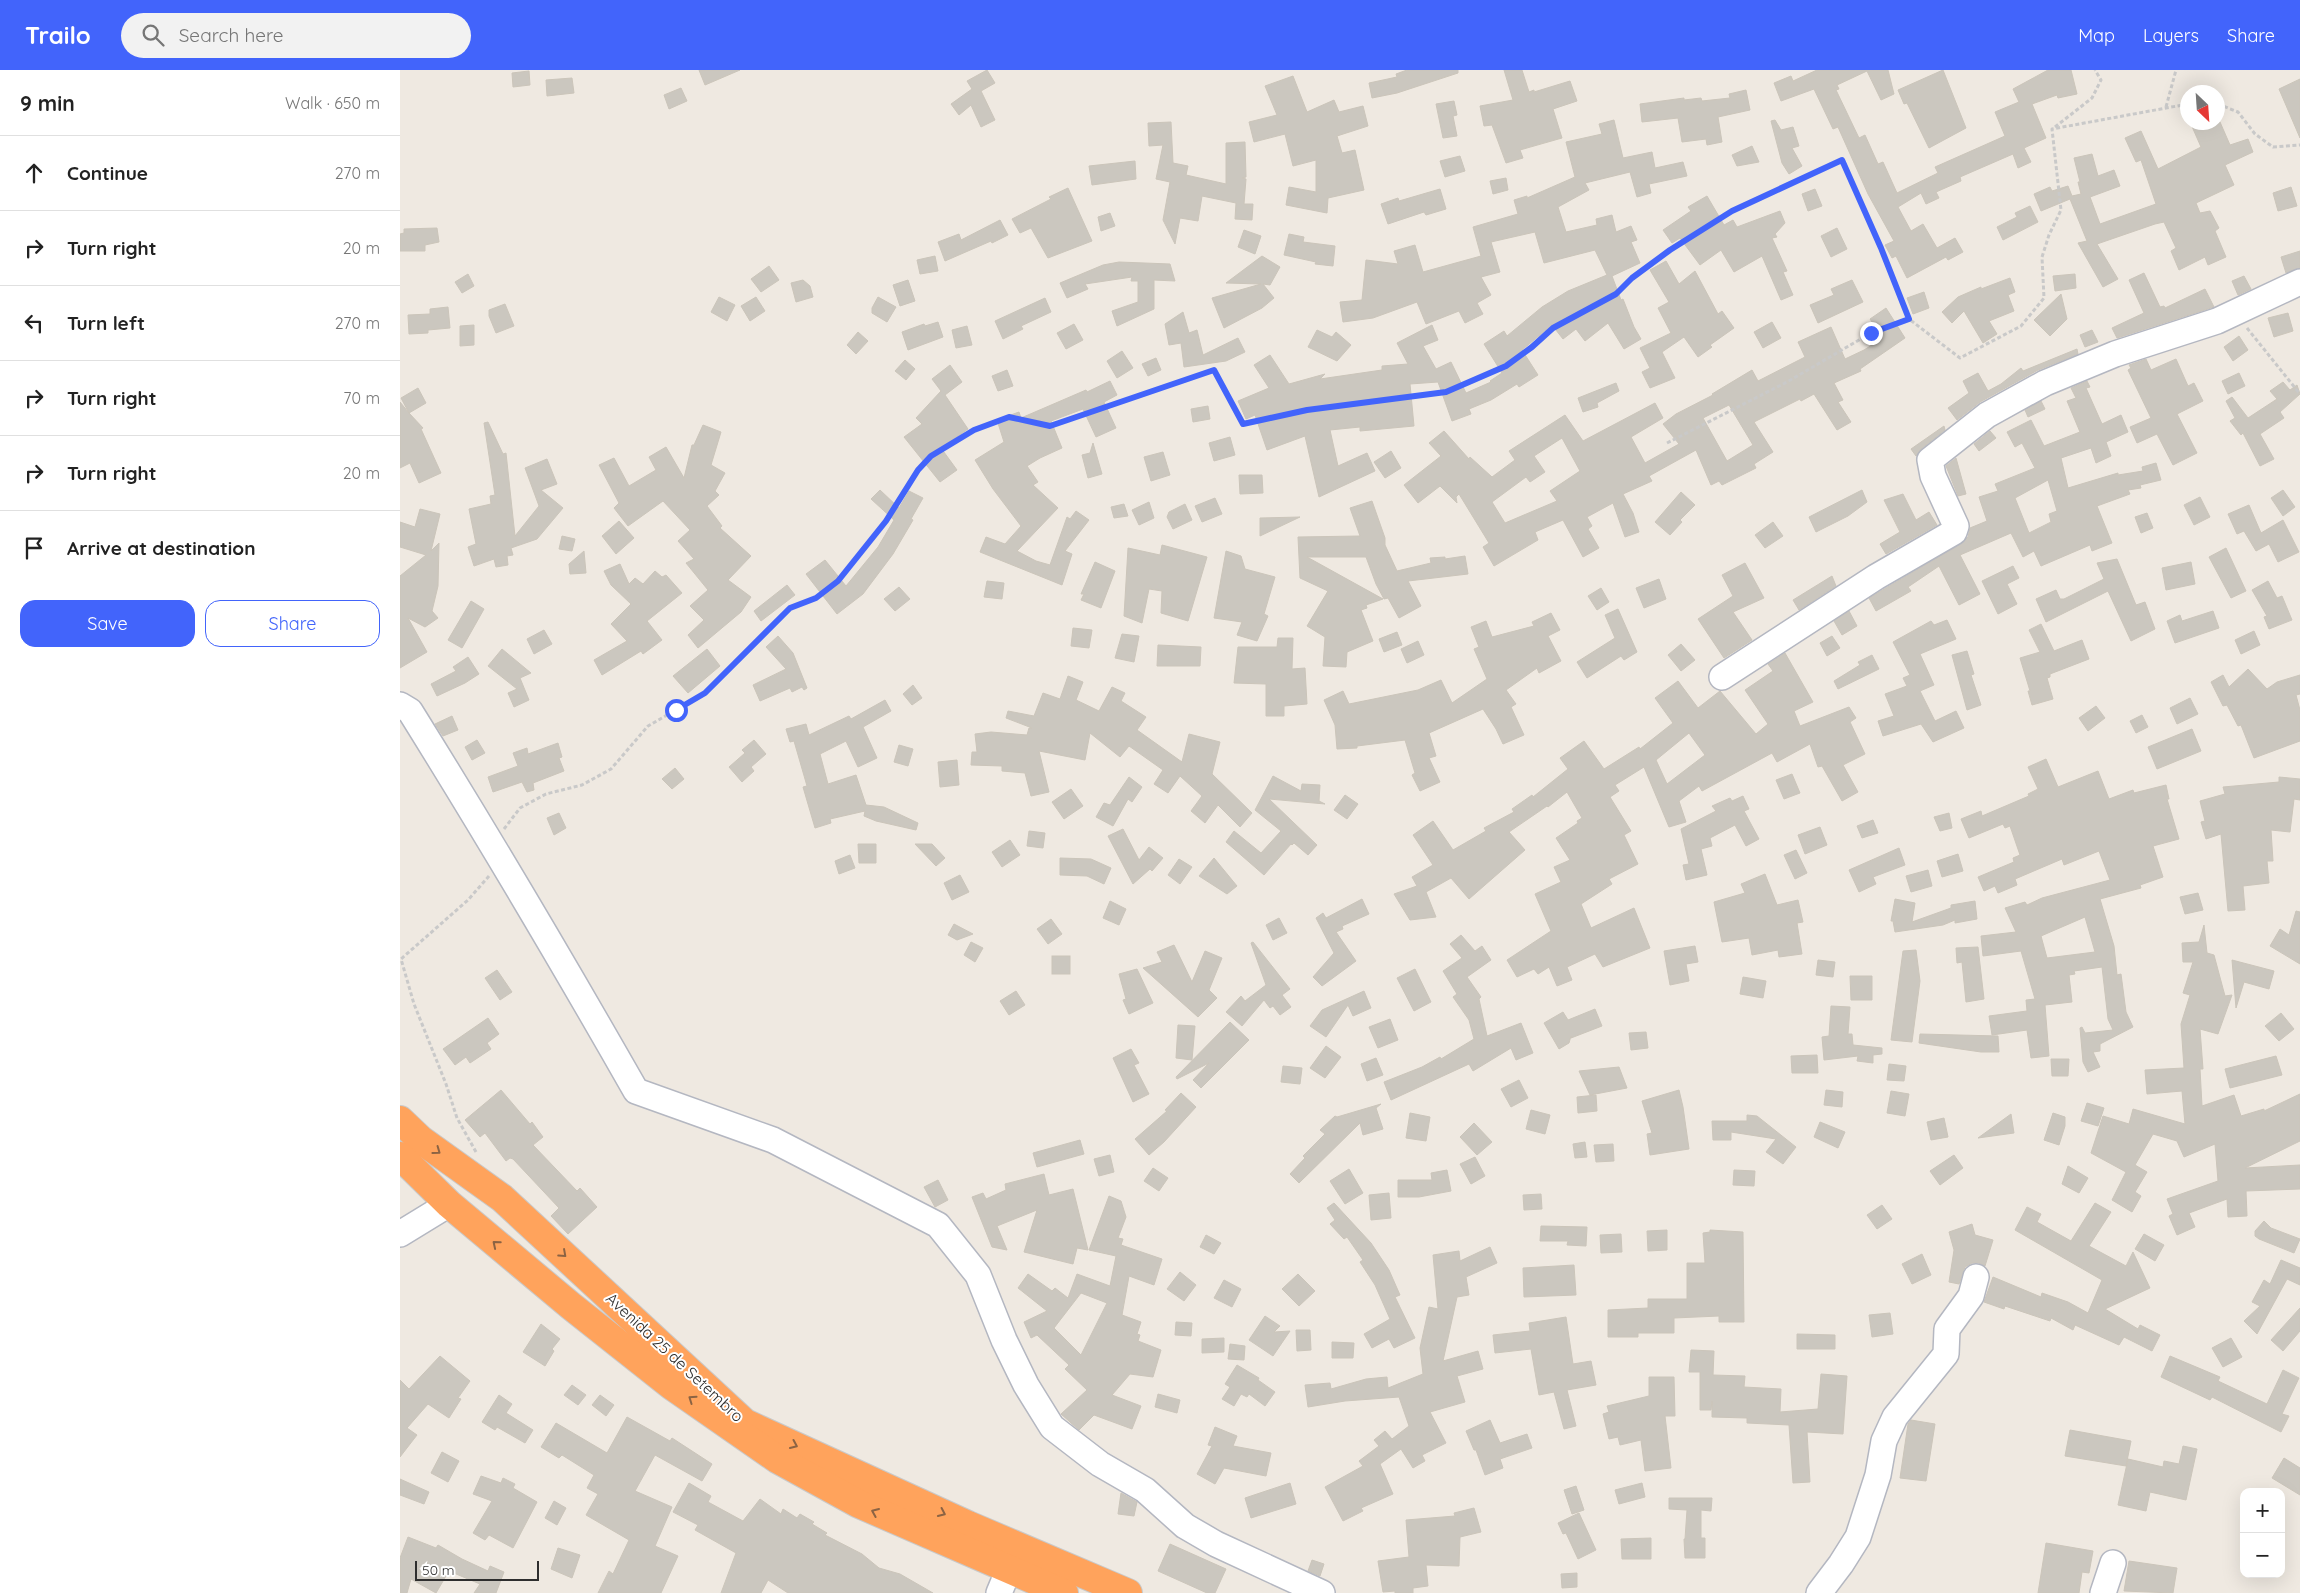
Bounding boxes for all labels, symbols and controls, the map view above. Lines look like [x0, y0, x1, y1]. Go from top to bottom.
search box [121, 13, 471, 58]
text: Trailo [25, 20, 91, 50]
icon: search [139, 21, 167, 49]
text: Search here [179, 23, 284, 47]
text: Map [2078, 24, 2115, 47]
text: Layers [2143, 24, 2199, 47]
text: Share [2227, 24, 2275, 47]
north arrow [2180, 85, 2225, 130]
text: 9 min [20, 90, 75, 116]
text: Walk · 650 m [285, 93, 380, 113]
icon: ahead [20, 159, 48, 187]
text: Continue [67, 161, 148, 185]
text: 270 m [335, 163, 380, 183]
icon: right [20, 234, 48, 262]
text: Turn right [67, 236, 156, 260]
text: 20 m [343, 238, 380, 258]
icon: left [20, 309, 48, 337]
text: Turn left [67, 311, 145, 335]
text: 270 m [335, 313, 380, 333]
route end [1860, 322, 1883, 345]
icon: right [20, 384, 48, 412]
text: Turn right [67, 386, 156, 410]
text: 70 m [343, 388, 380, 408]
icon: right [20, 459, 48, 487]
text: Turn right [67, 461, 156, 485]
text: 20 m [343, 463, 380, 483]
icon: arrive [20, 534, 48, 562]
text: Arrive at destination [67, 536, 256, 560]
button: Save [20, 600, 195, 647]
button: Share [205, 600, 380, 647]
route start [665, 699, 688, 722]
one-way arrow [431, 1146, 440, 1154]
one-way arrow [493, 1240, 502, 1249]
one-way arrow [557, 1248, 566, 1257]
street label: Avenida 25 de Setembro [602, 1288, 748, 1426]
one-way arrow [688, 1396, 698, 1405]
one-way arrow [789, 1438, 798, 1449]
map controls [2240, 1488, 2285, 1578]
button: + [2240, 1488, 2285, 1533]
one-way arrow [937, 1506, 946, 1517]
one-way arrow [871, 1507, 880, 1518]
button: − [2240, 1533, 2285, 1578]
scale bar [415, 1558, 539, 1581]
text: 50 m [422, 1561, 455, 1579]

